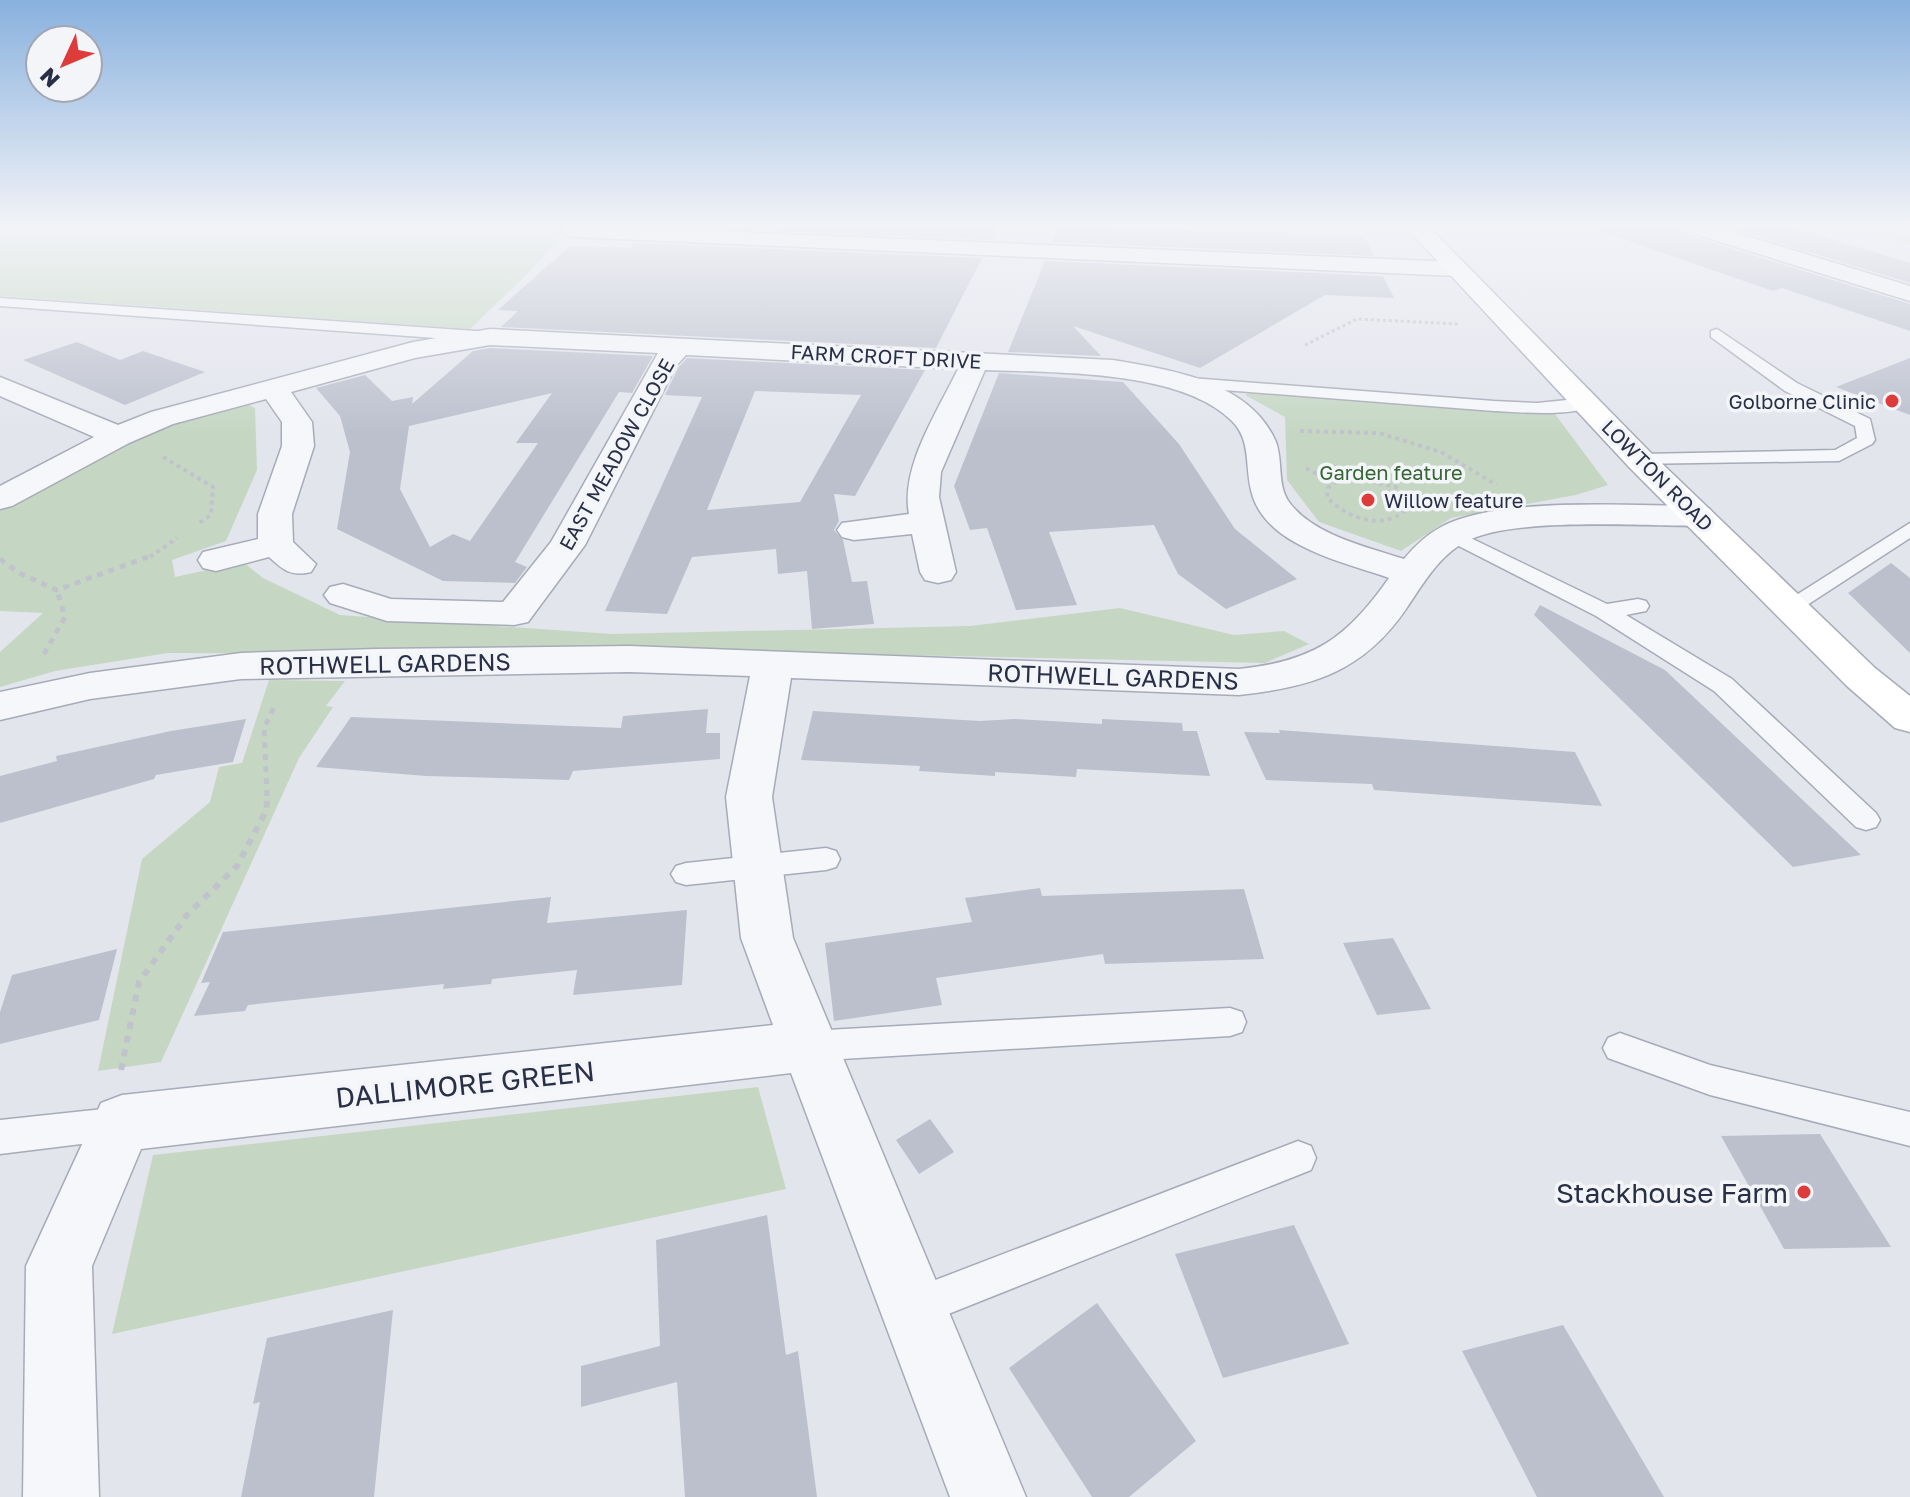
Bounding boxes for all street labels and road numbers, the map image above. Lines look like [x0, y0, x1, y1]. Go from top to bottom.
street label: FARM CROFT DRIVE [790, 339, 982, 373]
street label: EAST MEADOW CLOSE [553, 354, 679, 554]
street label: LOWTON ROAD [1597, 414, 1719, 536]
street label: ROTHWELL GARDENS [259, 646, 511, 680]
street label: ROTHWELL GARDENS [987, 657, 1239, 695]
street label: DALLIMORE GREEN [334, 1054, 596, 1114]

